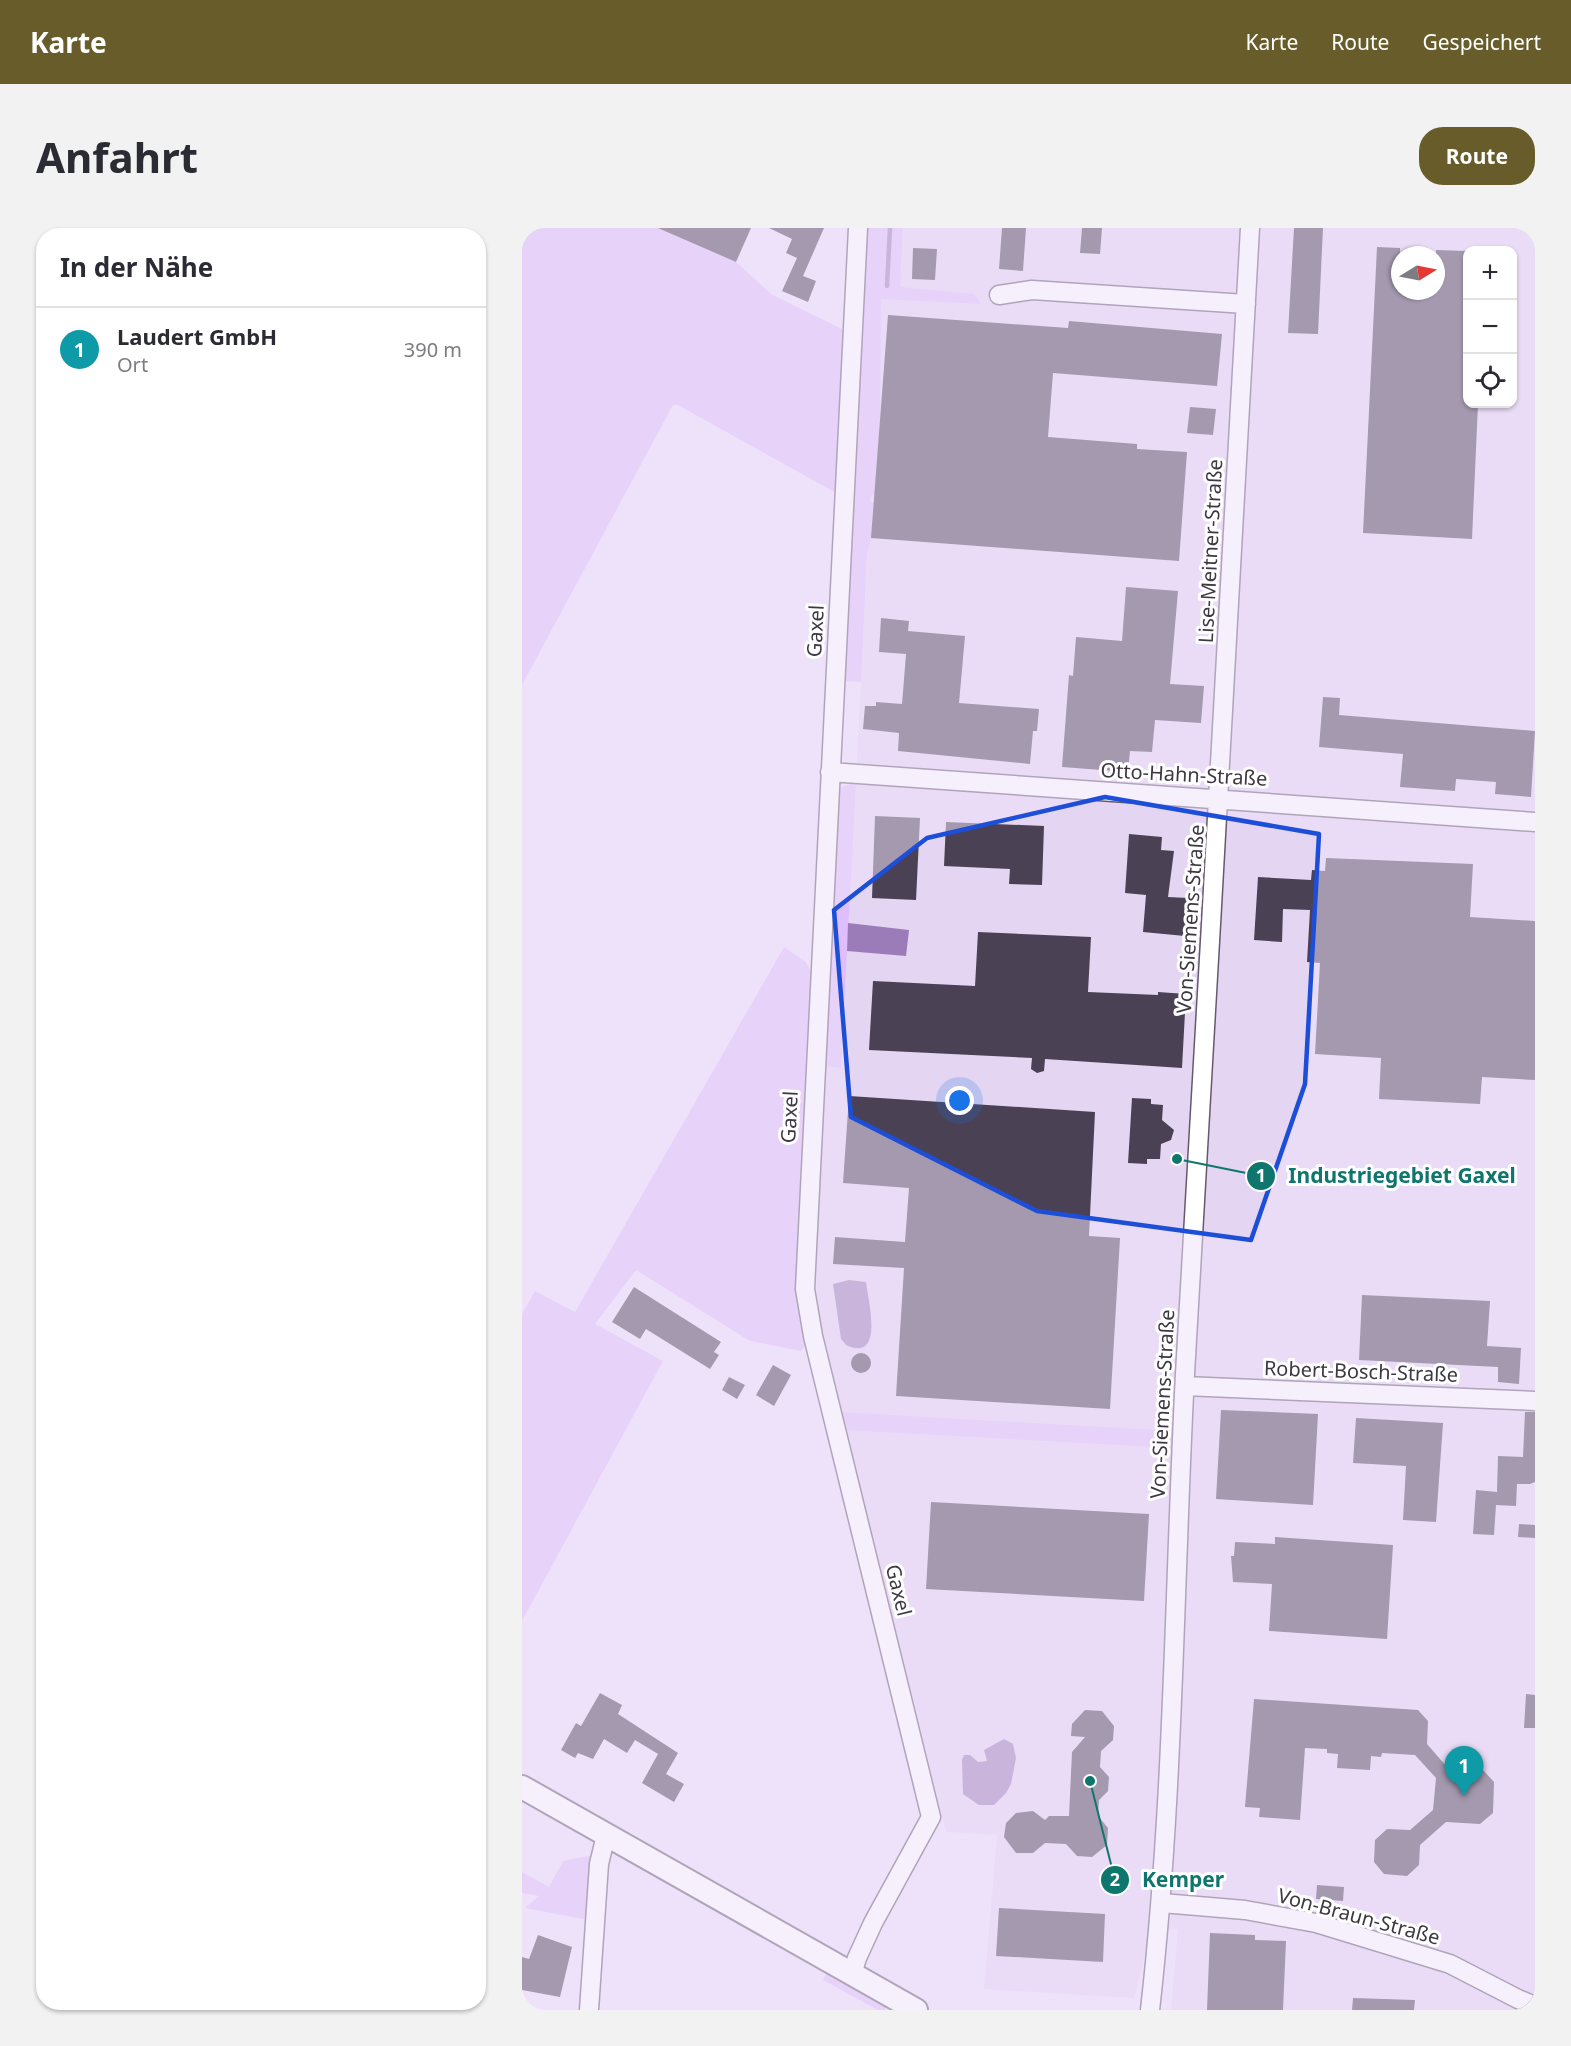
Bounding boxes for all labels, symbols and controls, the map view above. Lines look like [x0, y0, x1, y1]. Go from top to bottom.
text: Karte [30, 23, 107, 61]
text: Karte [1245, 28, 1298, 56]
text: Route [1331, 28, 1389, 56]
text: Gespeichert [1422, 28, 1541, 56]
button: Route [1419, 127, 1535, 185]
text: Anfahrt [36, 128, 198, 185]
north arrow [1391, 246, 1445, 300]
map controls [1463, 246, 1517, 408]
button: + [1463, 246, 1517, 300]
text: In der Nähe [60, 249, 213, 285]
button: − [1463, 300, 1517, 354]
text: Laudert GmbH [117, 321, 277, 351]
text: 1 [74, 336, 85, 363]
text: 390 m [404, 336, 462, 363]
text: Ort [117, 351, 148, 378]
button: locate [1463, 354, 1517, 408]
street label: Lise-Meitner-Straße [1192, 458, 1228, 644]
street label: Gaxel [800, 604, 830, 658]
street label: Otto-Hahn-Straße [1100, 756, 1268, 792]
street label: Von-Siemens-Straße [1170, 824, 1210, 1014]
your location [945, 1086, 974, 1115]
street label: Gaxel [774, 1090, 804, 1144]
callout: Industriegebiet Gaxel [1246, 1156, 1527, 1195]
text: Industriegebiet Gaxel [1288, 1161, 1516, 1189]
text: 1 [1256, 1163, 1266, 1187]
street label: Von-Siemens-Straße [1144, 1309, 1180, 1499]
street label: Robert-Bosch-Straße [1263, 1354, 1459, 1388]
street label: Gaxel [880, 1561, 918, 1619]
pin: 1 [1444, 1746, 1484, 1796]
callout: Kemper [1100, 1860, 1236, 1899]
text: Kemper [1142, 1865, 1225, 1893]
text: 2 [1110, 1867, 1120, 1891]
street label: Von-Braun-Straße [1275, 1881, 1443, 1951]

